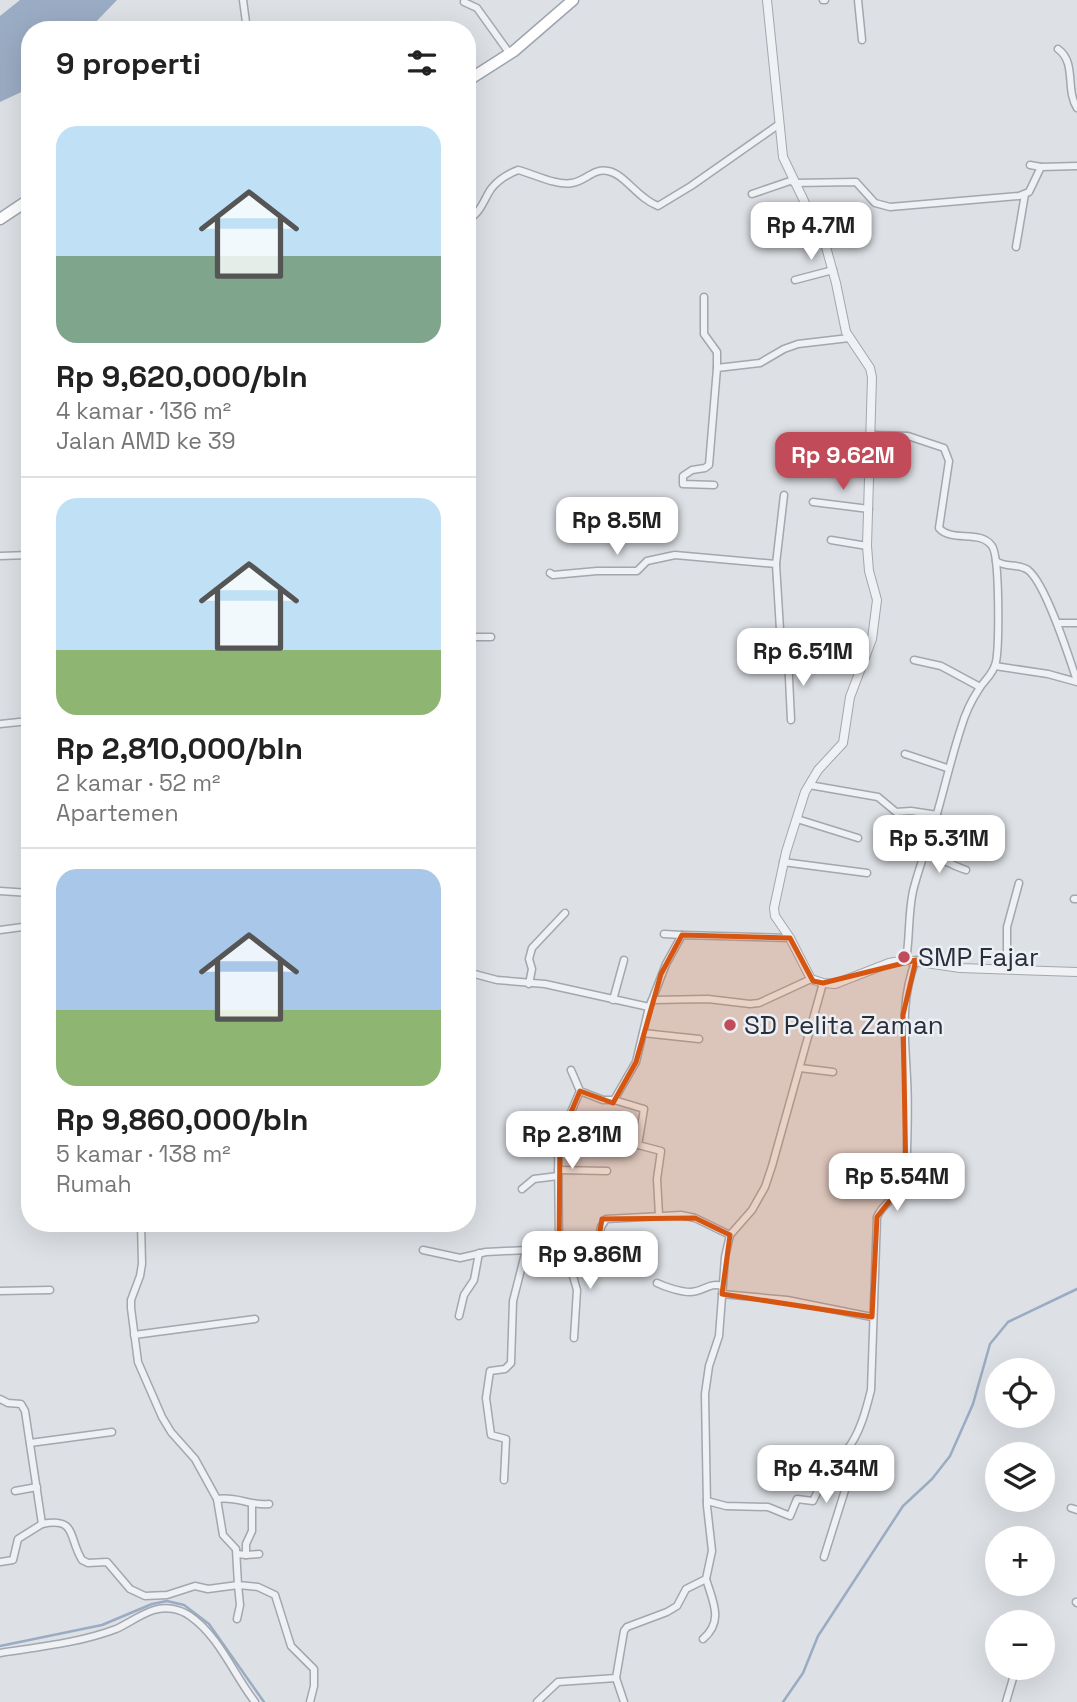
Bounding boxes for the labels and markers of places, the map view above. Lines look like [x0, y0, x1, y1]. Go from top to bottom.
pin: Rp 4.7M [746, 202, 876, 262]
pin: Rp 9.62M [771, 433, 915, 492]
pin: Rp 8.5M [552, 498, 682, 557]
pin: Rp 6.51M [731, 628, 875, 688]
pin: Rp 5.31M [867, 816, 1011, 875]
place label: SMP Fajar [918, 940, 1039, 974]
marker: SMP Fajar [896, 949, 912, 965]
place label: SD Pelita Zaman [744, 1008, 944, 1042]
marker: SD Pelita Zaman [722, 1017, 738, 1033]
pin: Rp 2.81M [500, 1112, 644, 1171]
pin: Rp 5.54M [825, 1154, 969, 1213]
pin: Rp 9.86M [518, 1232, 662, 1291]
pin: Rp 4.34M [754, 1446, 898, 1505]

